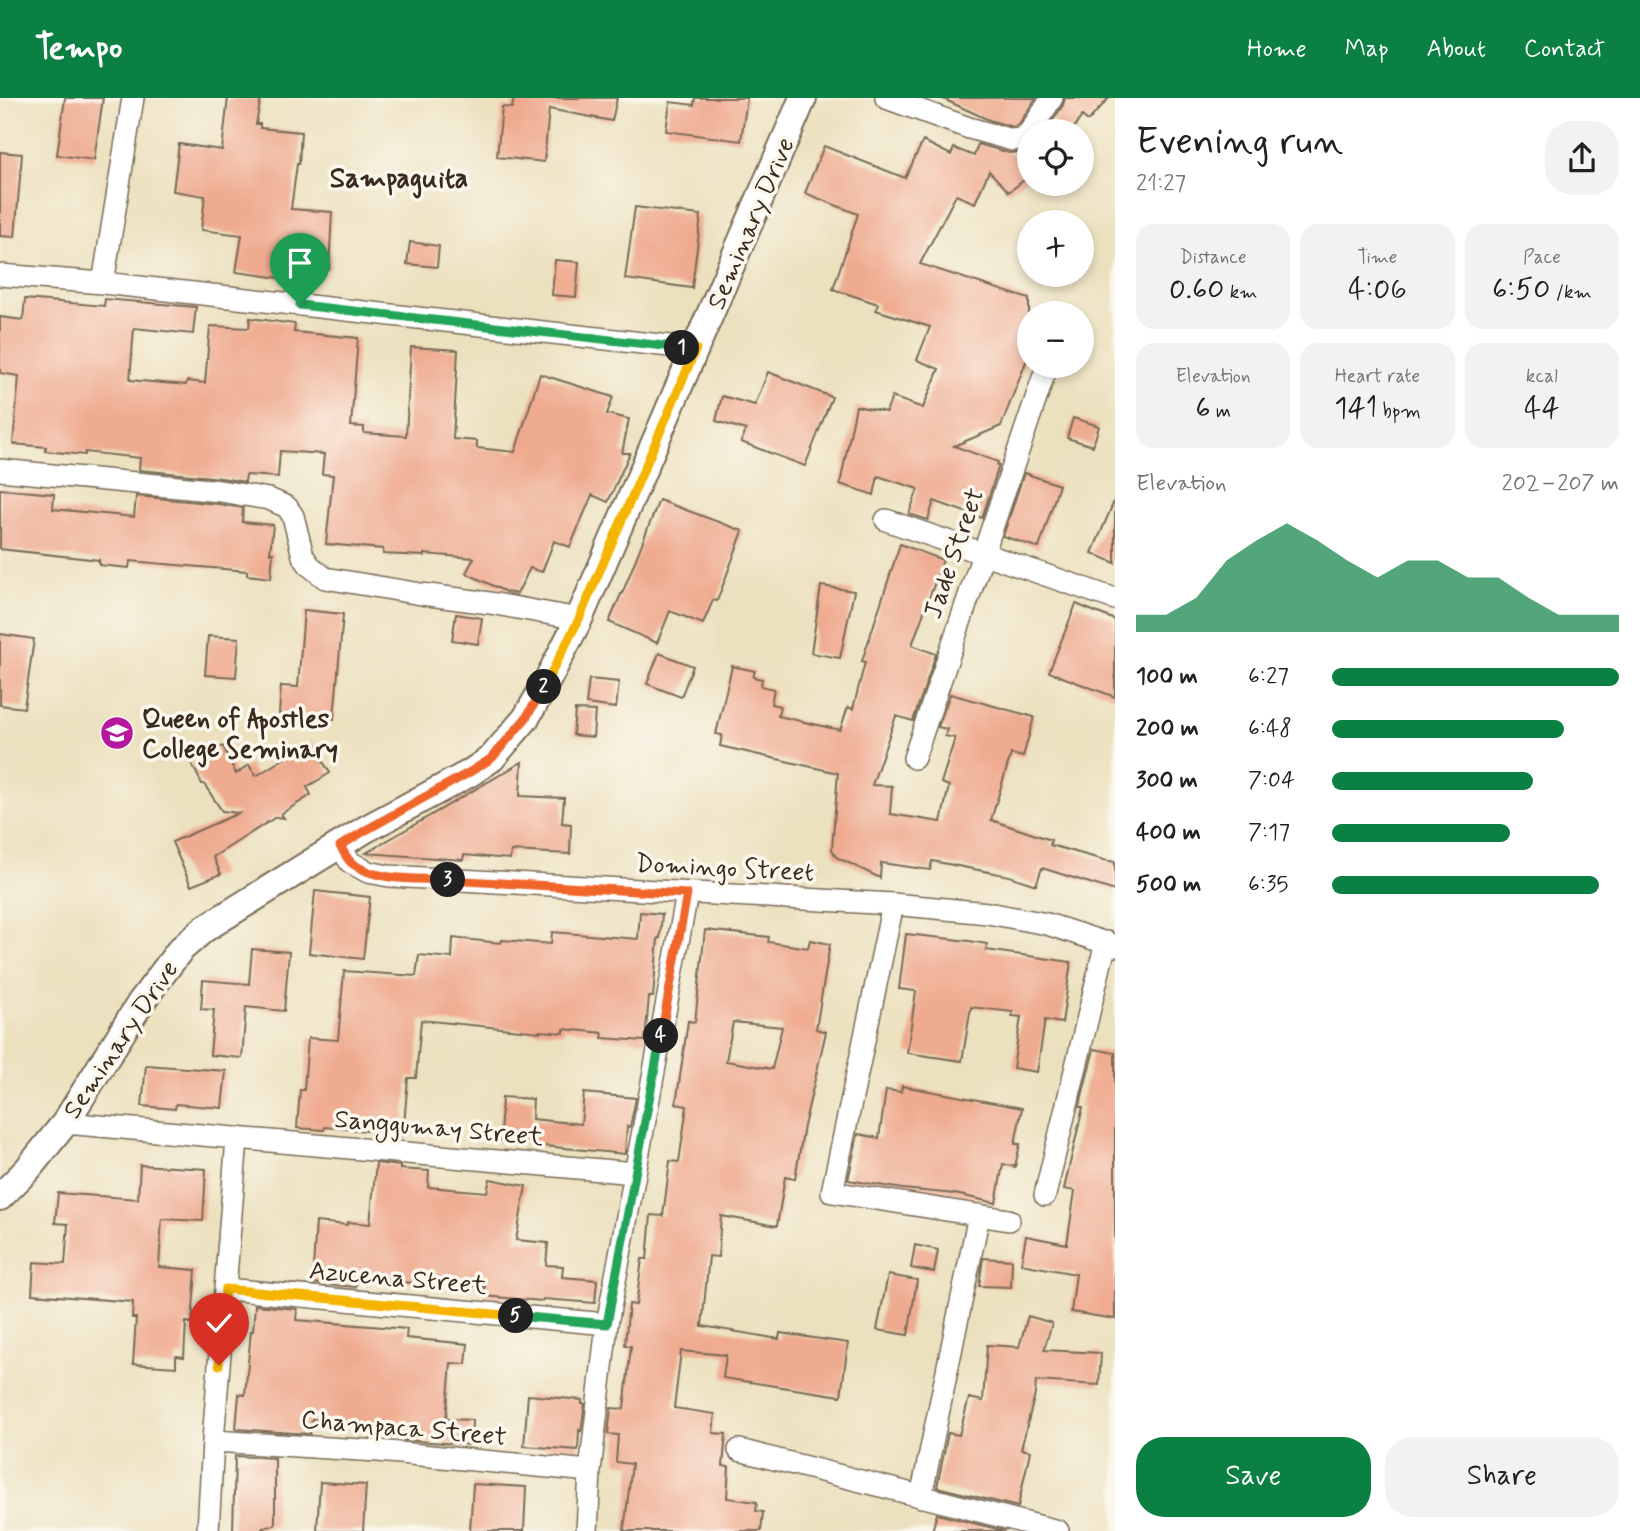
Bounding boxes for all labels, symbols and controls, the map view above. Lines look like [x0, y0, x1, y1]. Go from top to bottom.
text: Tempo [35, 27, 122, 71]
text: Home [1247, 34, 1307, 65]
text: Map [1345, 34, 1389, 65]
text: About [1427, 34, 1486, 65]
text: Contact [1524, 34, 1605, 65]
text: Evening run [1136, 118, 1343, 167]
map controls [1017, 119, 1094, 378]
button: locate [1017, 119, 1094, 196]
button: share [1545, 121, 1619, 195]
street label: Seminary Drive [700, 132, 803, 315]
district label: Sampaguita [330, 161, 468, 199]
text: 21:27 [1136, 169, 1186, 199]
button: + [1017, 210, 1094, 287]
pin [270, 233, 330, 305]
icon: arrive [281, 244, 319, 282]
text: Distance [1180, 245, 1247, 270]
text: Time [1358, 245, 1397, 270]
text: Pace [1523, 245, 1561, 270]
text: 0.60 [1169, 270, 1225, 309]
text: 4:06 [1348, 270, 1407, 309]
text: 6:50 [1492, 270, 1551, 309]
text: km [1225, 280, 1257, 305]
text: /km [1551, 280, 1592, 305]
button: − [1017, 301, 1094, 378]
pin: 1 [664, 330, 700, 366]
text: 1 [677, 335, 686, 360]
text: Elevation [1176, 364, 1251, 389]
text: Heart rate [1335, 364, 1420, 389]
text: kcal [1526, 364, 1558, 389]
text: 6 [1195, 389, 1211, 428]
text: 141 [1334, 389, 1377, 428]
text: 44 [1524, 389, 1560, 428]
text: m [1211, 399, 1231, 424]
text: bpm [1377, 399, 1421, 424]
text: Elevation [1136, 469, 1227, 499]
text: 202–207 m [1501, 469, 1619, 499]
street label: Jade Street [917, 484, 993, 624]
text: 100 m [1136, 662, 1198, 692]
text: 6:27 [1248, 662, 1289, 692]
pin: 2 [526, 670, 562, 704]
text: 2 [539, 674, 548, 699]
place label: Queen of Apostles College Seminary [142, 703, 338, 768]
school or university icon: Queen of Apostles College Seminary [98, 714, 136, 752]
text: 200 m [1136, 714, 1199, 744]
text: 6:48 [1248, 714, 1292, 744]
text: 300 m [1136, 766, 1198, 796]
text: 7:04 [1248, 766, 1295, 796]
text: 400 m [1136, 818, 1201, 848]
text: 7:17 [1248, 818, 1290, 848]
street label: Domingo Street [635, 847, 815, 891]
pin: 3 [430, 862, 466, 898]
text: 3 [443, 867, 452, 892]
text: 500 m [1136, 870, 1201, 900]
text: 6:35 [1248, 870, 1289, 900]
street label: Seminary Drive [56, 954, 187, 1126]
pin: 4 [644, 1018, 678, 1054]
text: 4 [655, 1023, 666, 1048]
street label: Sanggumay Street [333, 1103, 545, 1157]
street label: Azucena Street [308, 1254, 488, 1304]
pin [189, 1293, 249, 1365]
pin: 5 [498, 1298, 534, 1334]
text: 5 [510, 1303, 521, 1328]
icon: check [200, 1304, 238, 1342]
street label: Champaca Street [300, 1403, 508, 1455]
button: Save [1136, 1437, 1371, 1517]
button: Share [1385, 1437, 1619, 1517]

